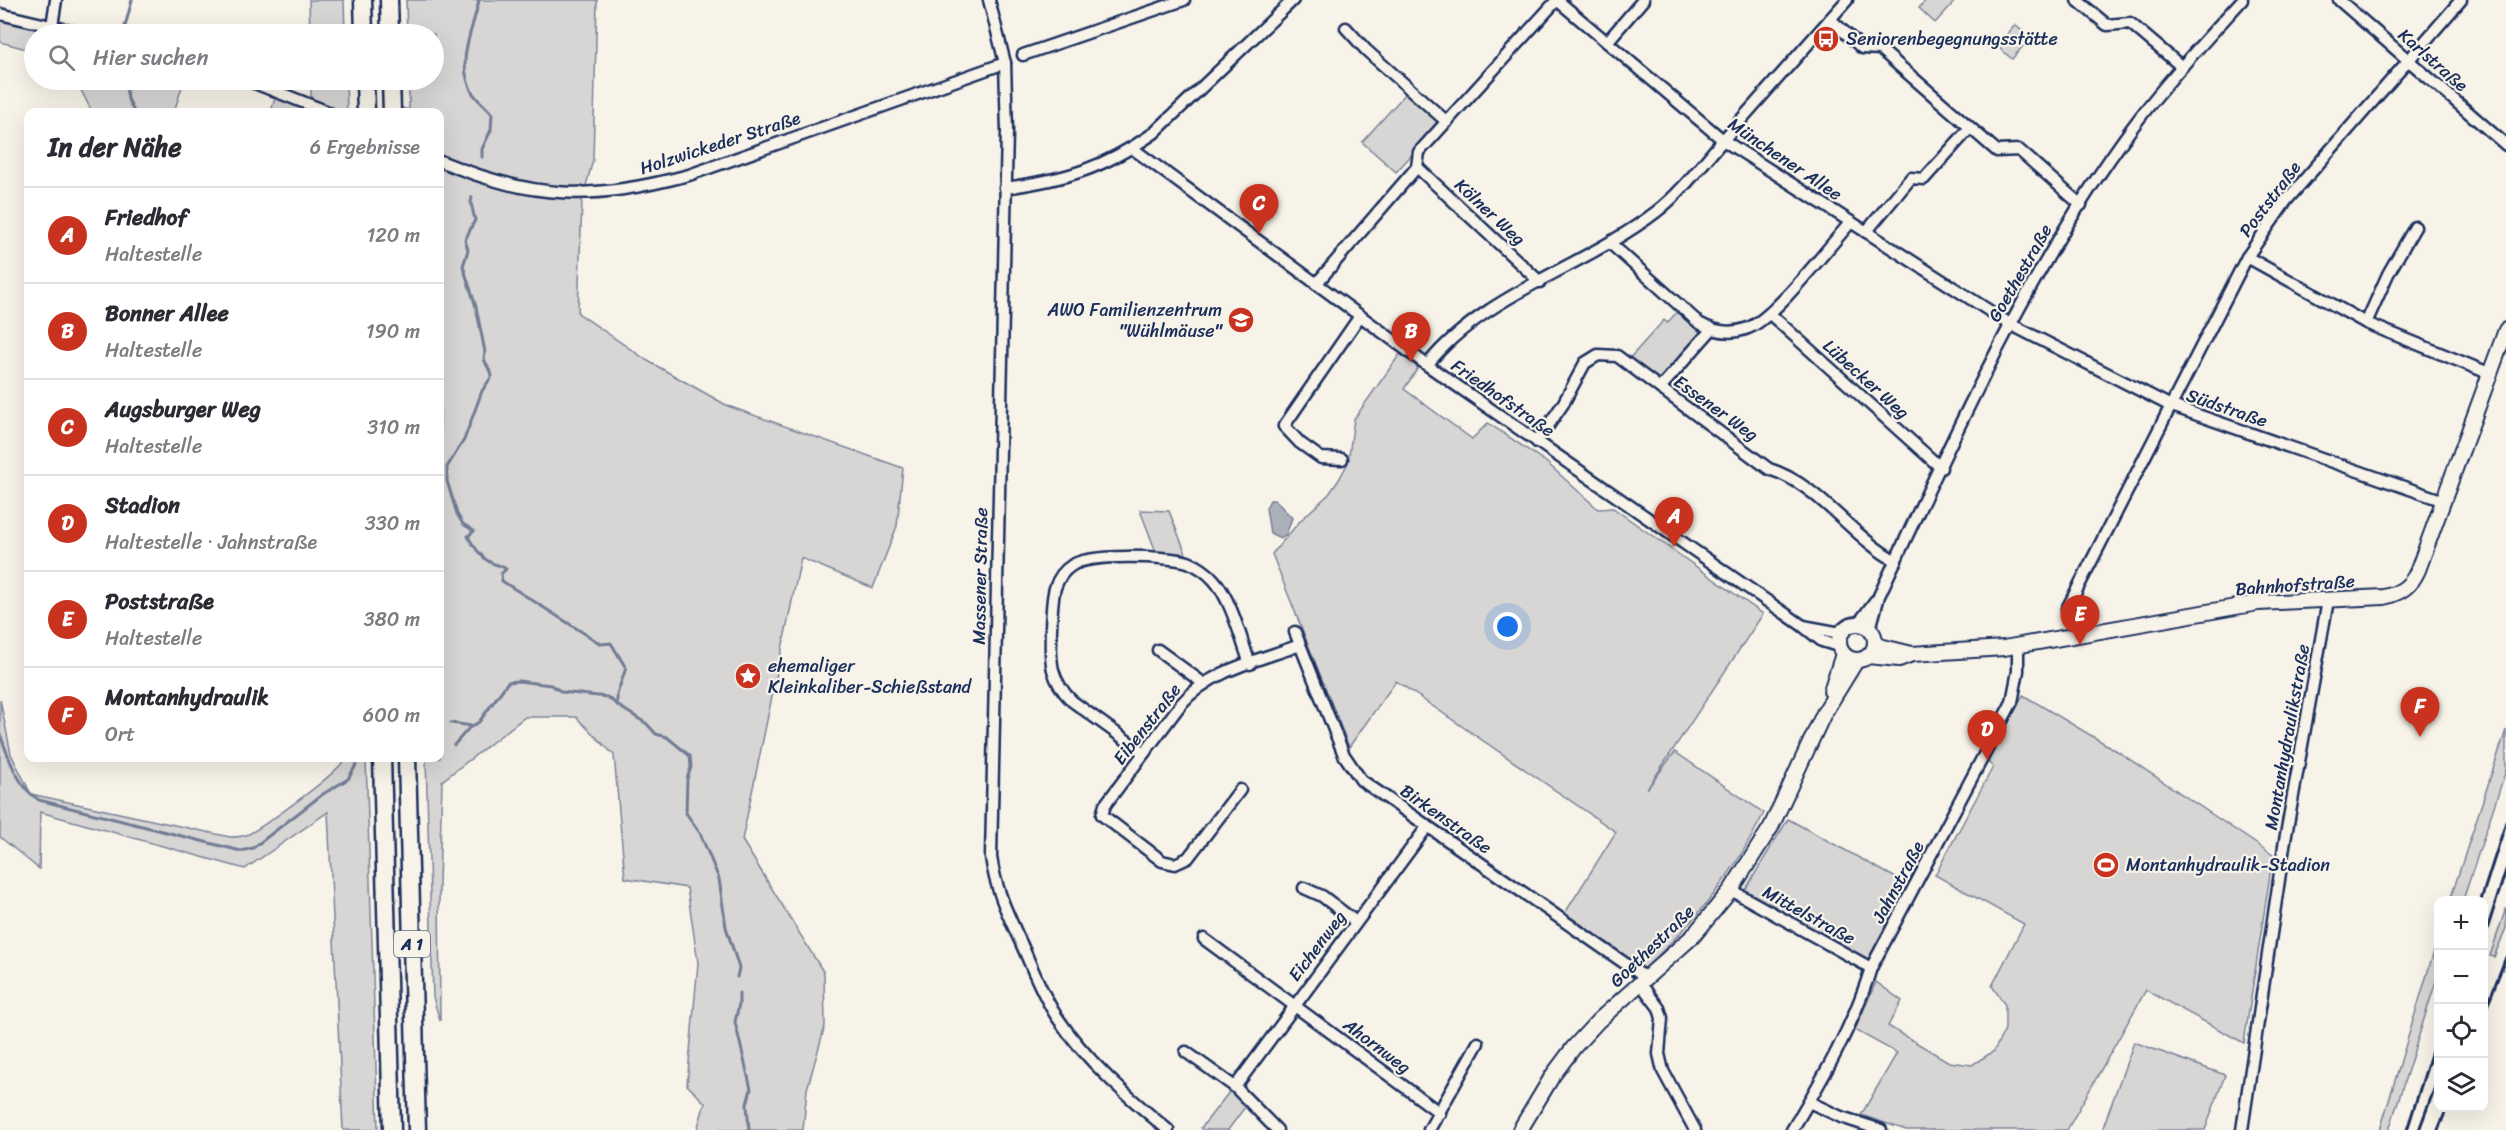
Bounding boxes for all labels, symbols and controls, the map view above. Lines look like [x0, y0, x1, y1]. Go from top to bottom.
street label: Karlstraße [2390, 20, 2476, 100]
place label: Seniorenbegegnungsstätte [1846, 23, 2058, 55]
search box [24, 24, 444, 90]
bus stop icon: Seniorenbegegnungsstätte [1811, 24, 1841, 54]
text: Hier suchen [93, 38, 208, 77]
icon: search [45, 41, 78, 74]
street label: Holzwickeder Straße [635, 102, 805, 184]
street label: Münchener Allee [1721, 109, 1849, 209]
text: In der Nähe [48, 124, 182, 170]
text: 6 Ergebnisse [310, 130, 420, 165]
street label: Poststraße [2230, 154, 2310, 244]
street label: Kölner Weg [1447, 170, 1533, 254]
pin: C [1240, 184, 1278, 234]
text: Friedhof [105, 198, 187, 237]
text: A [61, 218, 74, 253]
text: 120 m [367, 218, 420, 253]
street label: Goethestraße [1979, 218, 2061, 328]
text: Haltestelle [105, 237, 202, 272]
text: Bonner Allee [105, 294, 229, 333]
place label: AWO Familienzentrum "Wühlmäuse" [1047, 294, 1224, 347]
school or university icon: AWO Familienzentrum "Wühlmäuse" [1226, 305, 1256, 335]
pin: B [1392, 312, 1430, 362]
text: B [61, 314, 74, 349]
text: 190 m [366, 314, 420, 349]
street label: Lübecker Weg [1815, 331, 1917, 427]
text: Haltestelle [105, 333, 202, 368]
street label: Friedhofstraße [1444, 350, 1562, 446]
street label: Essener Weg [1667, 366, 1765, 450]
street label: Südstraße [2182, 379, 2272, 437]
text: Augsburger Weg [105, 390, 261, 429]
text: C [61, 410, 74, 445]
text: 310 m [367, 410, 420, 445]
text: Haltestelle [105, 429, 202, 464]
text: Stadion [105, 486, 180, 525]
pin: A [1654, 498, 1694, 547]
text: D [62, 506, 73, 541]
text: 330 m [365, 506, 420, 541]
street label: Massener Straße [963, 507, 997, 645]
text: Haltestelle · Jahnstraße [105, 525, 317, 560]
street label: Bahnhofstraße [2234, 565, 2356, 605]
text: Poststraße [105, 582, 214, 621]
pin: E [2060, 596, 2100, 645]
text: E [62, 602, 73, 637]
text: 380 m [364, 602, 420, 637]
your location [1493, 612, 1522, 641]
text: Haltestelle [105, 621, 202, 656]
street label: Montanhydraulikstraße [2255, 641, 2319, 833]
place label: ehemaliger Kleinkaliber-Schießstand [768, 650, 973, 703]
place icon: ehemaliger Kleinkaliber-Schießstand [733, 661, 763, 691]
street label: Eibenstraße [1104, 676, 1190, 772]
text: Montanhydraulik [105, 678, 269, 717]
pin: F [2400, 688, 2440, 737]
text: F [62, 698, 73, 733]
text: 600 m [363, 698, 420, 733]
pin: D [1968, 710, 2006, 760]
text: Ort [105, 717, 135, 752]
street label: Birkenstraße [1393, 775, 1499, 863]
street label: Jahnstraße [1862, 835, 1933, 930]
place label: Montanhydraulik-Stadion [2126, 849, 2330, 881]
sports icon: Montanhydraulik-Stadion [2091, 850, 2121, 880]
street label: Mittelstraße [1756, 876, 1862, 954]
map controls [2434, 896, 2488, 1112]
button: + [2434, 896, 2488, 950]
street label: Goethestraße [1602, 897, 1702, 995]
street label: Eichenweg [1279, 903, 1355, 989]
road number: A 1 [394, 931, 430, 957]
button: − [2434, 950, 2488, 1004]
button: locate [2434, 1004, 2488, 1058]
street label: Ahornweg [1335, 1009, 1418, 1082]
button: layers [2434, 1058, 2488, 1112]

